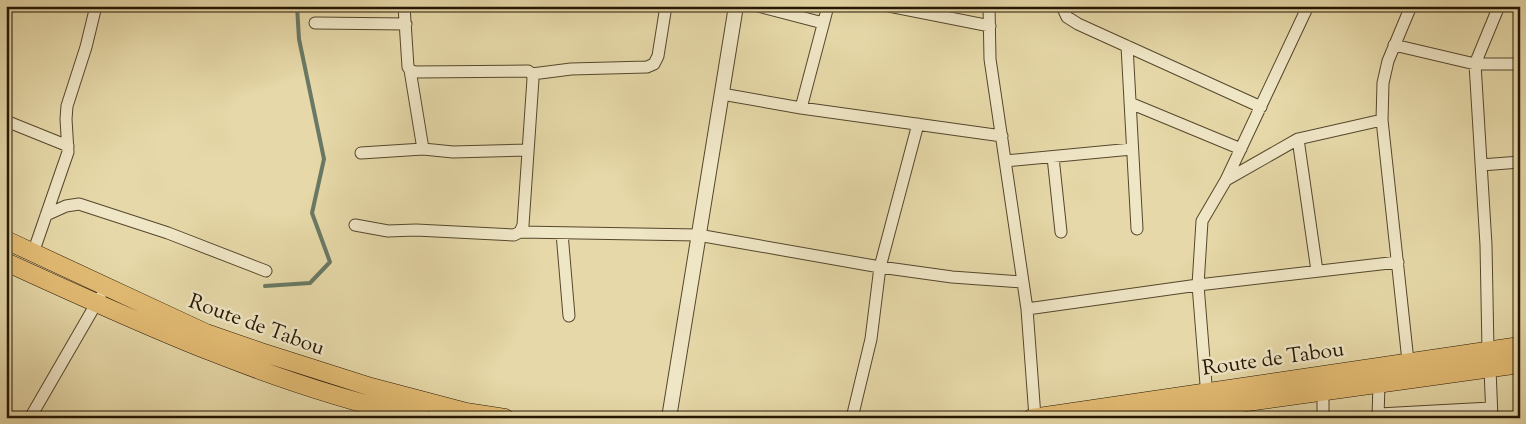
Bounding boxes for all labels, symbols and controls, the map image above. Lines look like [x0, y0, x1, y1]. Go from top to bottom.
street label: Route de Tabou [184, 287, 329, 364]
street label: Route de Tabou [1200, 335, 1346, 385]

